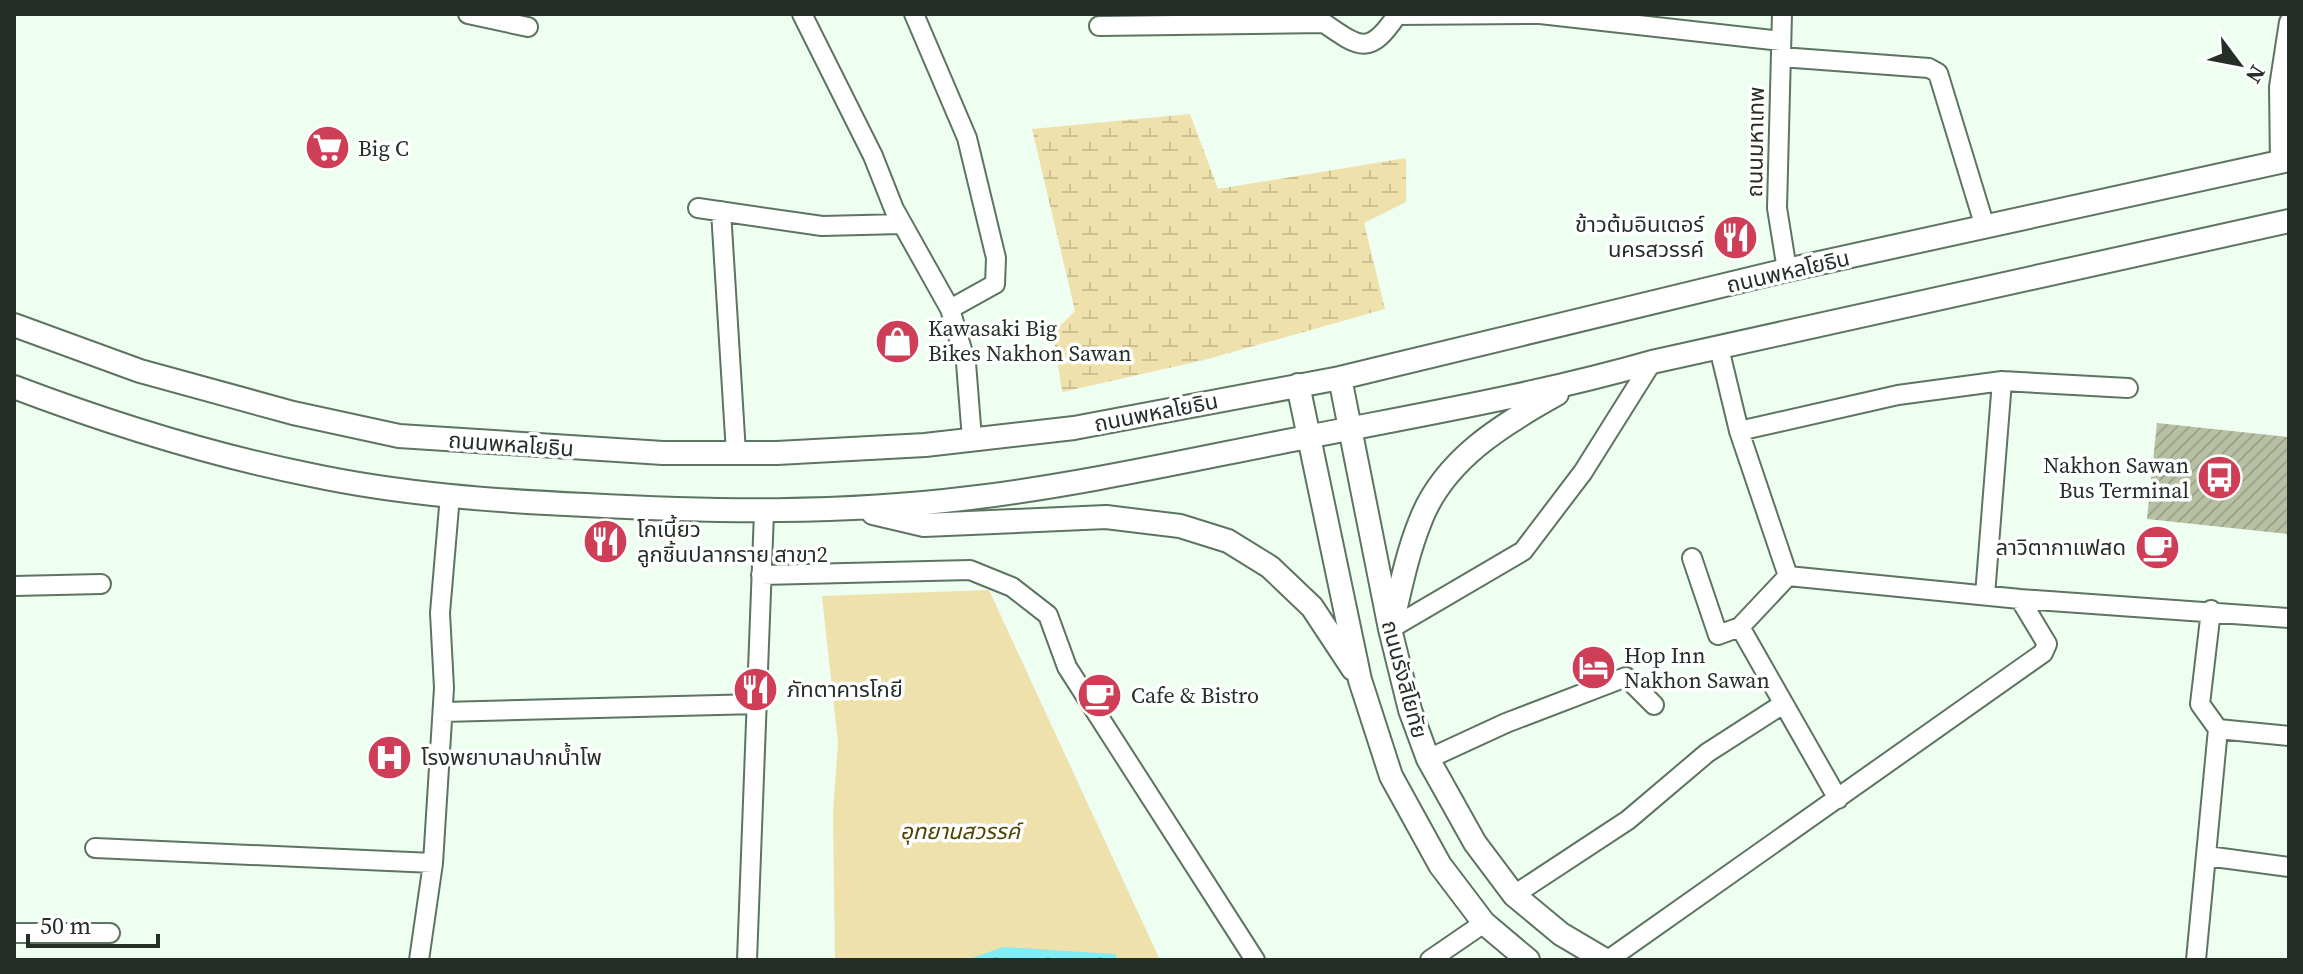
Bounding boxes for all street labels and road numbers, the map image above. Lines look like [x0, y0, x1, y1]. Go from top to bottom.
street label: ถนนมหาเทพ [1739, 86, 1771, 198]
street label: ถนนพหลโยธิน [1723, 242, 1853, 300]
street label: ถนนพหลโยธิน [1091, 385, 1221, 439]
street label: ถนนพหลโยธิน [447, 425, 575, 463]
street label: ถนนรังสิโยทัย [1375, 617, 1435, 741]

